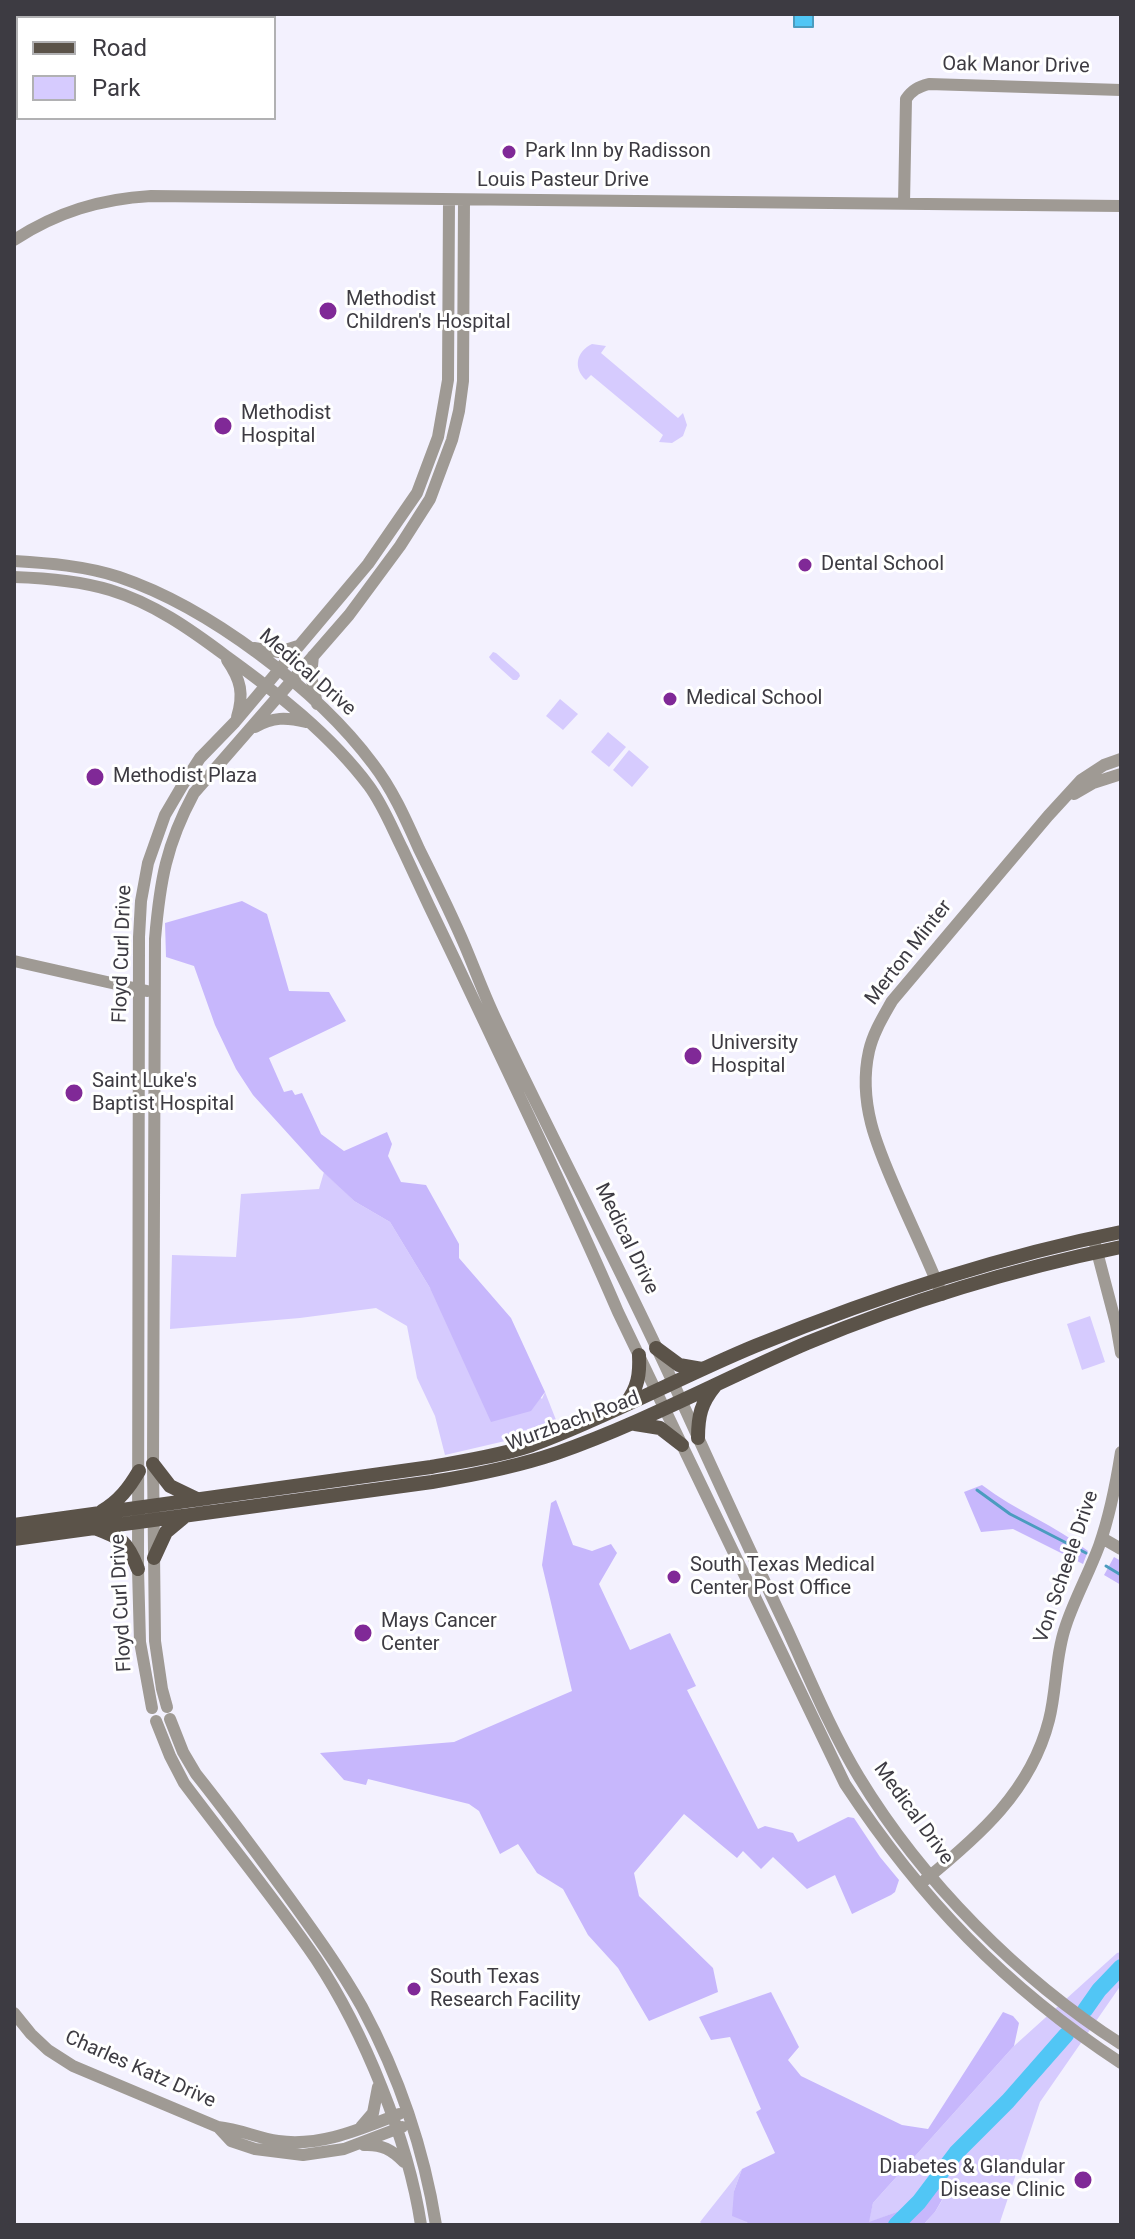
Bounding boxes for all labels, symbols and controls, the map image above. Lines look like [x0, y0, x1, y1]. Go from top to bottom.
legend [16, 16, 276, 120]
text: Road [92, 34, 147, 62]
street label: Oak Manor Drive [942, 53, 1090, 79]
text: Park [92, 74, 140, 102]
place label: Park Inn by Radisson [525, 140, 711, 164]
marker: Park Inn by Radisson [500, 143, 518, 161]
street label: Louis Pasteur Drive [477, 169, 649, 193]
place label: Methodist Children's Hospital [346, 288, 511, 335]
marker: Methodist Children's Hospital [317, 300, 339, 322]
place label: Methodist Hospital [241, 402, 331, 449]
marker: Methodist Hospital [212, 415, 234, 437]
place label: Dental School [821, 553, 944, 577]
marker: Dental School [796, 556, 814, 574]
street label: Medical Drive [254, 624, 360, 722]
place label: Medical School [686, 687, 822, 711]
marker: Medical School [661, 690, 679, 708]
place label: Methodist Plaza [113, 765, 257, 789]
marker: Methodist Plaza [84, 766, 106, 788]
street label: Floyd Curl Drive [109, 884, 137, 1024]
street label: Merton Minter [861, 896, 957, 1010]
place label: University Hospital [711, 1032, 798, 1079]
marker: University Hospital [682, 1045, 704, 1067]
place label: Saint Luke's Baptist Hospital [92, 1070, 234, 1117]
marker: Saint Luke's Baptist Hospital [63, 1082, 85, 1104]
street label: Medical Drive [589, 1180, 663, 1298]
street label: Wurzbach Road [503, 1387, 643, 1457]
street label: Von Scheele Drive [1030, 1488, 1104, 1646]
street label: Floyd Curl Drive [106, 1533, 138, 1673]
place label: South Texas Medical Center Post Office [690, 1554, 875, 1601]
marker: South Texas Medical Center Post Office [665, 1568, 683, 1586]
place label: Mays Cancer Center [381, 1610, 497, 1657]
marker: Mays Cancer Center [352, 1622, 374, 1644]
street label: Medical Drive [868, 1758, 958, 1870]
place label: South Texas Research Facility [430, 1966, 580, 2013]
marker: South Texas Research Facility [405, 1980, 423, 1998]
street label: Charles Katz Drive [61, 2026, 219, 2114]
place label: Diabetes & Glandular Disease Clinic [879, 2156, 1065, 2203]
marker: Diabetes & Glandular Disease Clinic [1072, 2169, 1094, 2191]

